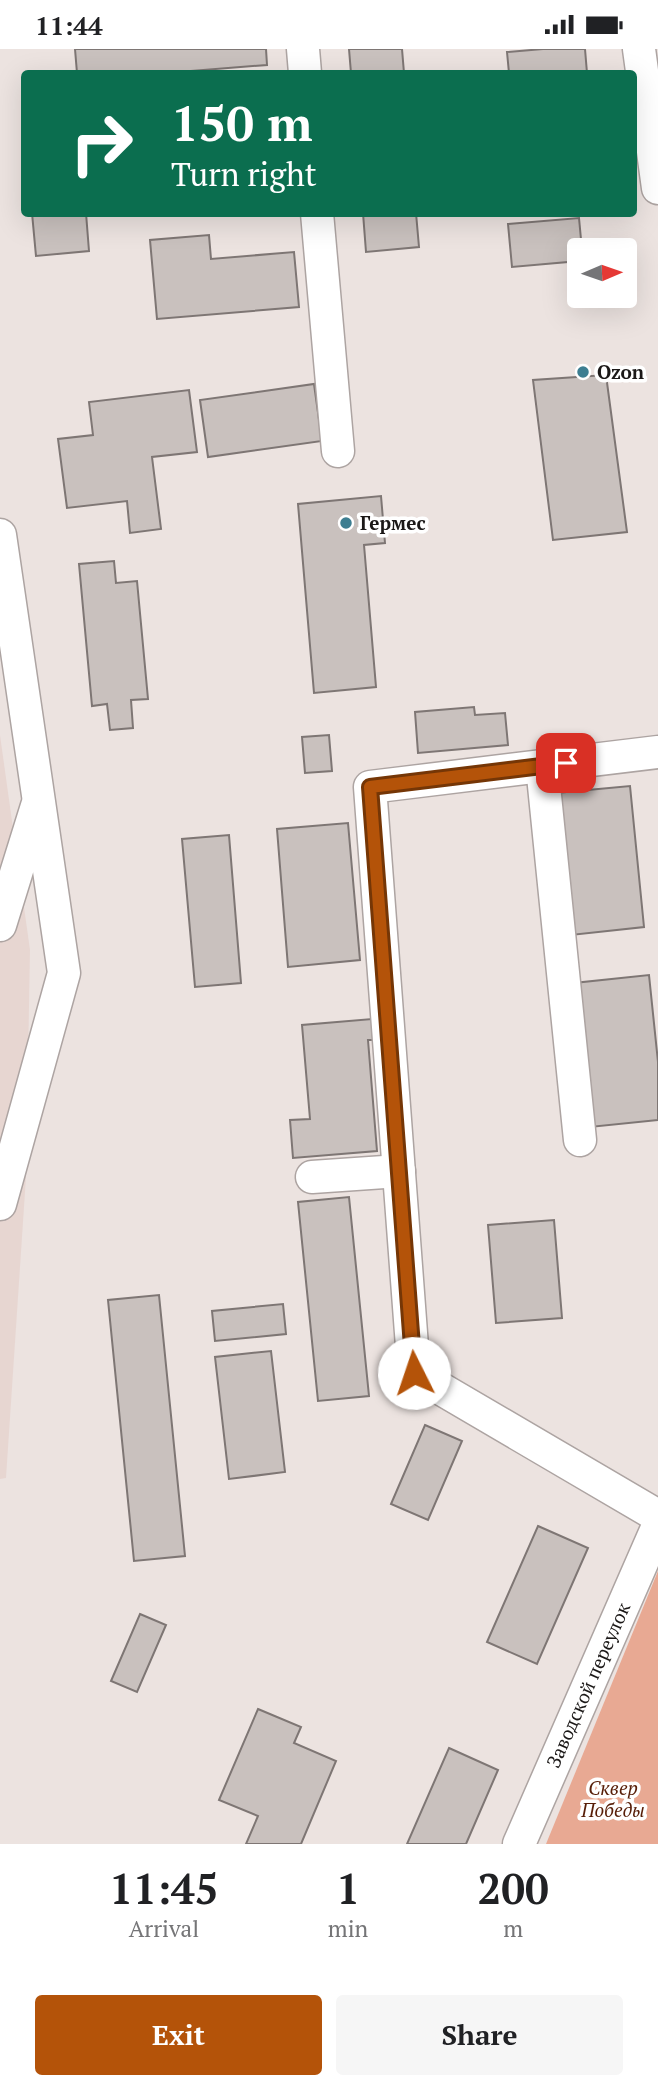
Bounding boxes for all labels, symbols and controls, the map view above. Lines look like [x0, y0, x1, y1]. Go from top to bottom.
text: 11:44 [35, 8, 103, 42]
text: 150 m [171, 90, 313, 155]
icon: right [56, 98, 147, 189]
text: Turn right [171, 153, 317, 195]
north arrow [567, 238, 637, 308]
map controls [567, 238, 637, 308]
place label: Ozon [597, 359, 645, 384]
marker: Ozon [575, 364, 591, 380]
place label: Гермес [360, 510, 426, 535]
marker: Гермес [338, 515, 354, 531]
pin [536, 733, 596, 793]
icon: arrive [547, 744, 585, 782]
position arrow [377, 1336, 451, 1410]
street label: Заводской переулок [540, 1598, 635, 1771]
park label: Сквер Победы [580, 1775, 645, 1822]
text: 11:45 [109, 1860, 219, 1916]
text: 1 [336, 1860, 360, 1916]
text: 200 [478, 1860, 549, 1916]
text: Arrival [129, 1913, 199, 1944]
text: min [328, 1913, 368, 1944]
text: m [503, 1913, 523, 1944]
button: Exit [35, 1995, 322, 2075]
button: Share [336, 1995, 623, 2075]

